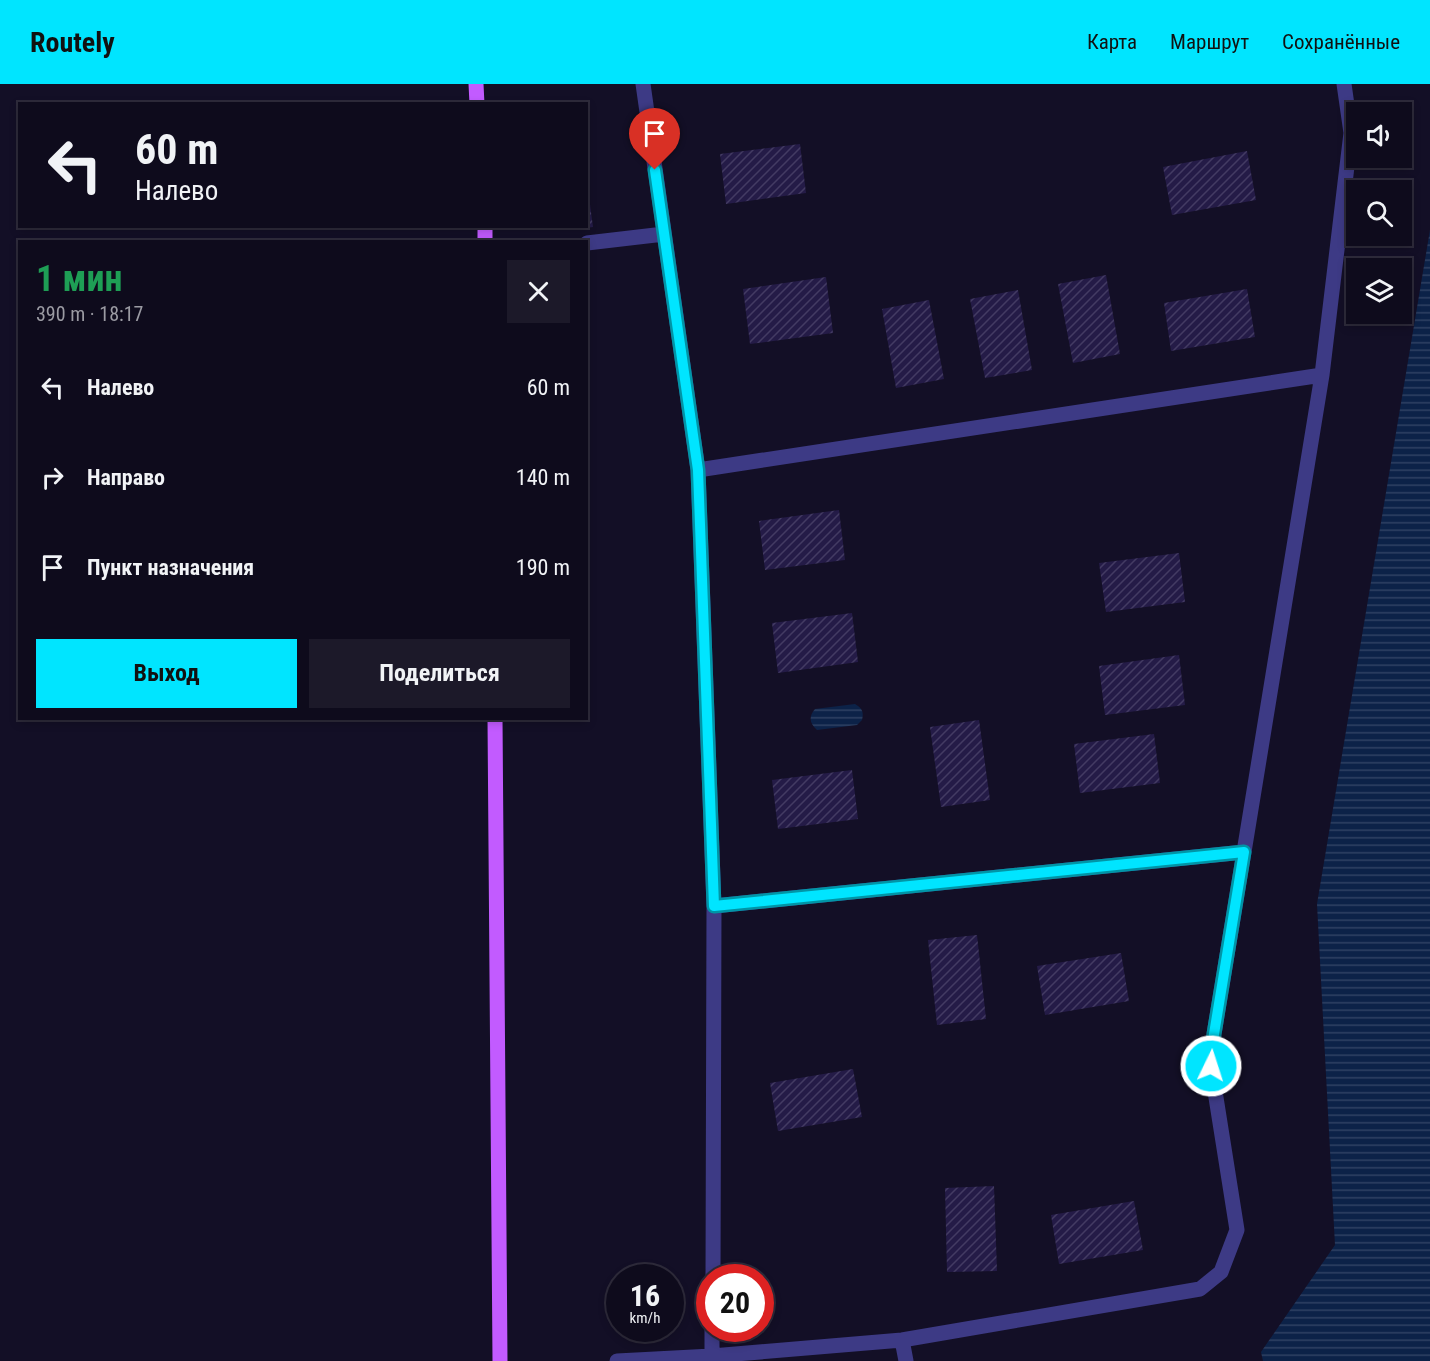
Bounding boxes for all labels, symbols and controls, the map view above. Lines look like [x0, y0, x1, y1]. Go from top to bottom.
text: Routely [30, 26, 115, 59]
text: Карта [1087, 30, 1137, 54]
text: Маршрут [1170, 30, 1249, 54]
text: Сохранённые [1282, 30, 1400, 54]
map controls [1346, 102, 1412, 324]
button: sound [1346, 102, 1412, 168]
pin [629, 108, 680, 170]
icon: arrive [638, 117, 671, 150]
text: 60 m [135, 125, 218, 174]
icon: left [36, 126, 114, 204]
text: Налево [135, 175, 218, 207]
button: search [1346, 180, 1412, 246]
text: 1 мин [36, 258, 122, 300]
button: layers [1346, 258, 1412, 324]
button: close [507, 260, 570, 323]
text: 390 m · 18:17 [36, 302, 143, 326]
icon: left [36, 371, 69, 404]
text: Налево [87, 375, 154, 400]
text: 60 m [527, 375, 570, 400]
icon: right [36, 461, 69, 494]
text: Направо [87, 465, 165, 490]
text: 140 m [516, 465, 570, 490]
icon: arrive [36, 551, 69, 584]
text: Пункт назначения [87, 555, 254, 580]
text: 190 m [516, 555, 570, 580]
button: Выход [36, 639, 297, 708]
button: Поделиться [309, 639, 570, 708]
position arrow [1179, 1034, 1243, 1098]
speed limit sign: 20 [696, 1264, 774, 1342]
text: 16 [630, 1278, 660, 1313]
text: km/h [630, 1309, 660, 1327]

